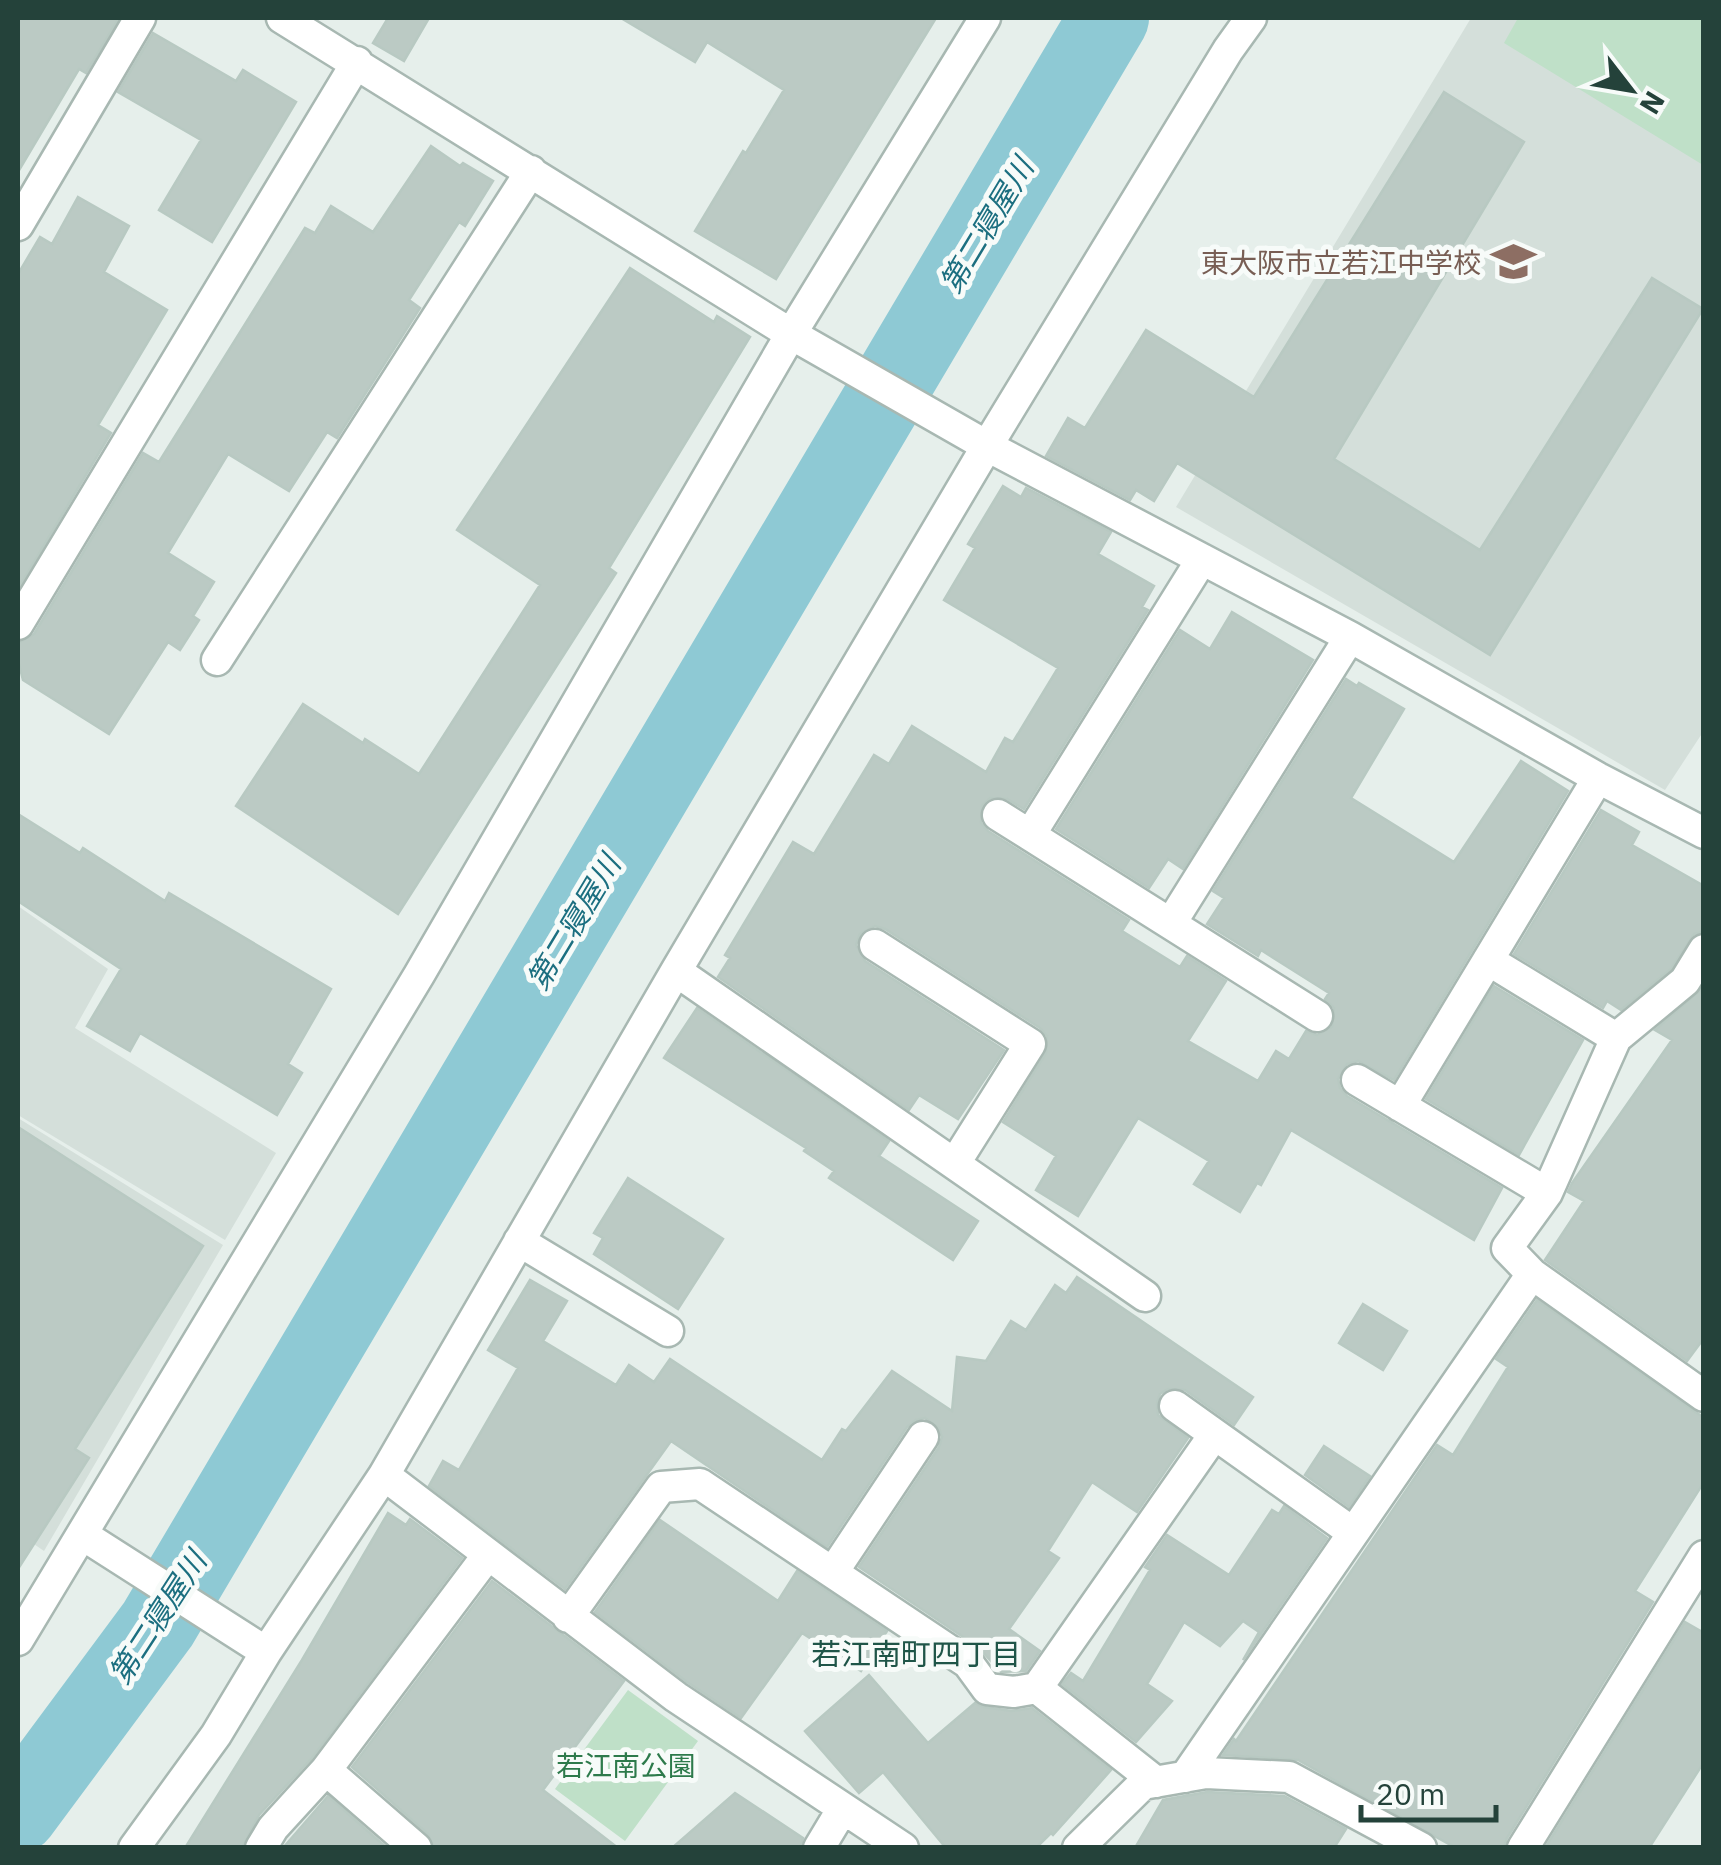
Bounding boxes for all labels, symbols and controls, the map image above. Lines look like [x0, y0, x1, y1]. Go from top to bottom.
north arrow [1581, 40, 1681, 140]
text: N [1632, 85, 1674, 121]
water label: 第二寝屋川 [931, 148, 1043, 299]
school or university icon: 東大阪市立若江中学校 [1490, 238, 1538, 286]
place label: 東大阪市立若江中学校 [1201, 244, 1481, 281]
water label: 第二寝屋川 [518, 845, 630, 996]
water label: 第二寝屋川 [100, 1541, 216, 1691]
district label: 若江南町四丁目 [811, 1634, 1021, 1673]
park label: 若江南公園 [556, 1747, 696, 1784]
scale bar [1361, 1760, 1496, 1822]
text: 20 m [1376, 1774, 1445, 1813]

